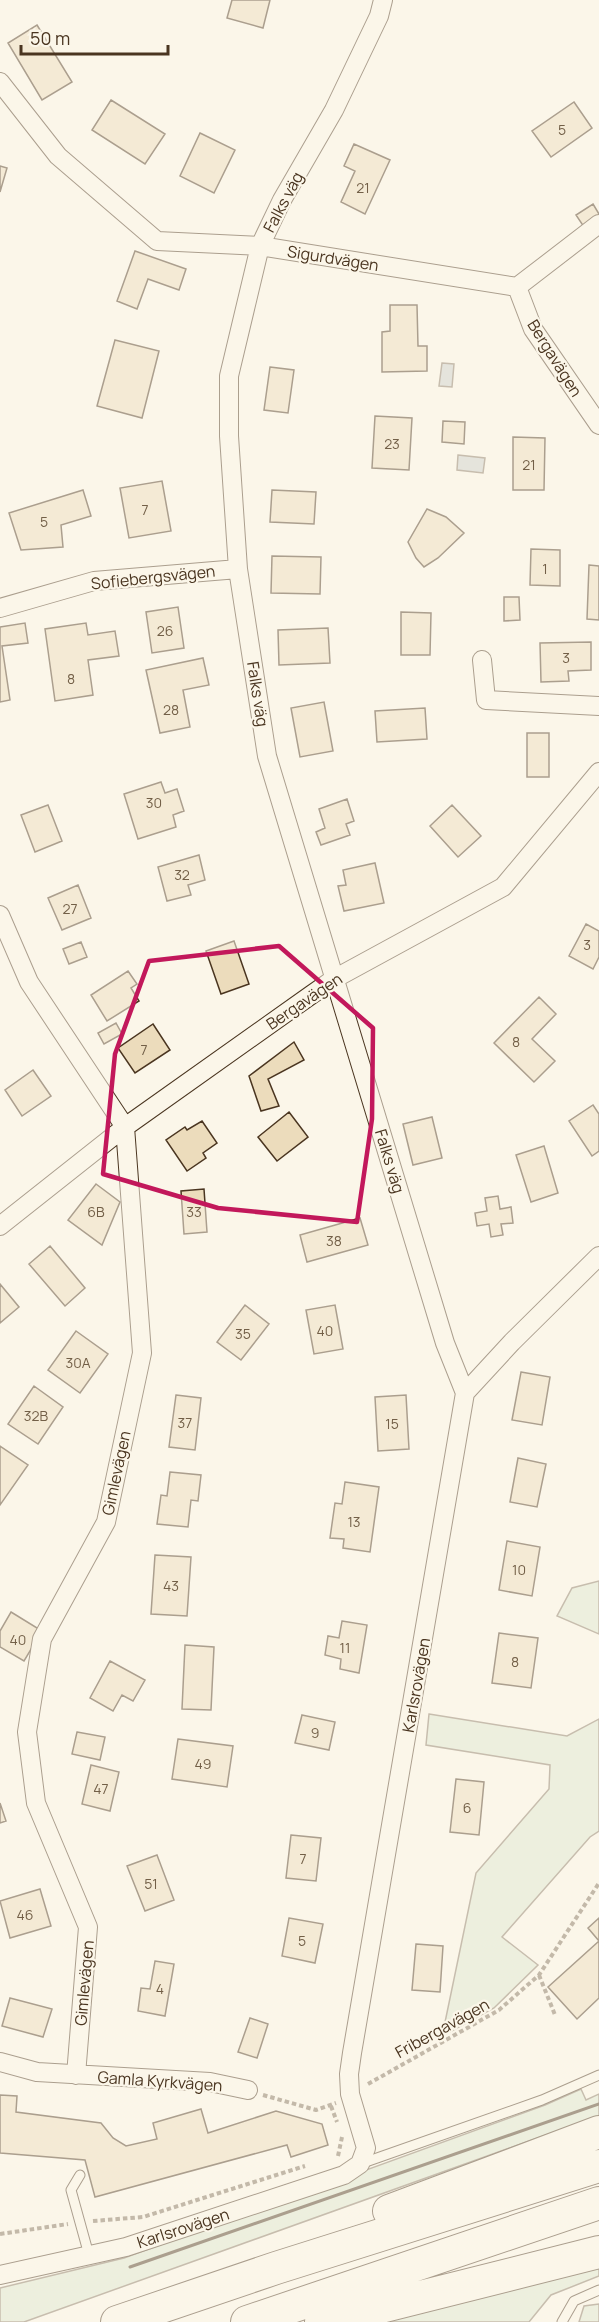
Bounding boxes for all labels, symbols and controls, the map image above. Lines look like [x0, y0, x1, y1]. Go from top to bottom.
scale bar [21, 18, 168, 56]
text: 50 m [30, 26, 70, 50]
house number: 5 [558, 120, 566, 139]
street label: Falks väg [258, 168, 308, 236]
house number: 21 [356, 178, 370, 197]
street label: Sigurdvägen [286, 240, 380, 276]
street label: Bergavägen [523, 315, 587, 401]
house number: 23 [384, 434, 400, 453]
house number: 21 [522, 455, 536, 474]
house number: 7 [141, 500, 149, 519]
house number: 5 [40, 512, 48, 531]
house number: 1 [542, 559, 548, 578]
street label: Sofiebergsvägen [90, 560, 216, 594]
house number: 26 [157, 621, 173, 640]
house number: 3 [562, 648, 570, 667]
street label: Falks väg [242, 660, 274, 728]
house number: 8 [67, 669, 75, 688]
house number: 28 [163, 700, 179, 719]
house number: 30 [146, 793, 162, 812]
house number: 32 [174, 865, 190, 884]
house number: 27 [62, 899, 78, 918]
house number: 3 [583, 935, 591, 954]
street label: Bergavägen [262, 967, 346, 1035]
house number: 8 [512, 1032, 520, 1051]
house number: 7 [140, 1040, 148, 1059]
street label: Falks väg [370, 1126, 410, 1196]
house number: 6B [87, 1202, 105, 1221]
house number: 33 [186, 1202, 202, 1221]
house number: 38 [326, 1231, 342, 1250]
house number: 40 [317, 1321, 333, 1340]
house number: 35 [235, 1324, 251, 1343]
house number: 30A [65, 1353, 91, 1372]
house number: 32B [24, 1406, 49, 1425]
house number: 37 [178, 1413, 192, 1432]
house number: 15 [385, 1414, 399, 1433]
street label: Gimlevägen [96, 1429, 136, 1517]
house number: 13 [347, 1512, 361, 1531]
house number: 10 [512, 1560, 526, 1579]
house number: 43 [163, 1576, 179, 1595]
house number: 40 [10, 1630, 26, 1649]
street label: Karlsrovägen [397, 1636, 435, 1734]
house number: 11 [340, 1638, 350, 1657]
house number: 8 [511, 1652, 519, 1671]
house number: 9 [311, 1723, 319, 1742]
house number: 49 [195, 1754, 211, 1773]
house number: 47 [93, 1779, 109, 1798]
house number: 6 [463, 1798, 471, 1817]
house number: 7 [299, 1849, 307, 1868]
house number: 51 [144, 1874, 158, 1893]
house number: 46 [17, 1905, 33, 1924]
house number: 5 [298, 1931, 306, 1950]
street label: Gimlevägen [69, 1939, 99, 2027]
house number: 4 [156, 1979, 164, 1998]
street label: Fribergavägen [391, 1993, 493, 2063]
street label: Gamla Kyrkvägen [97, 2066, 223, 2096]
street label: Karlsrovägen [134, 2203, 232, 2253]

